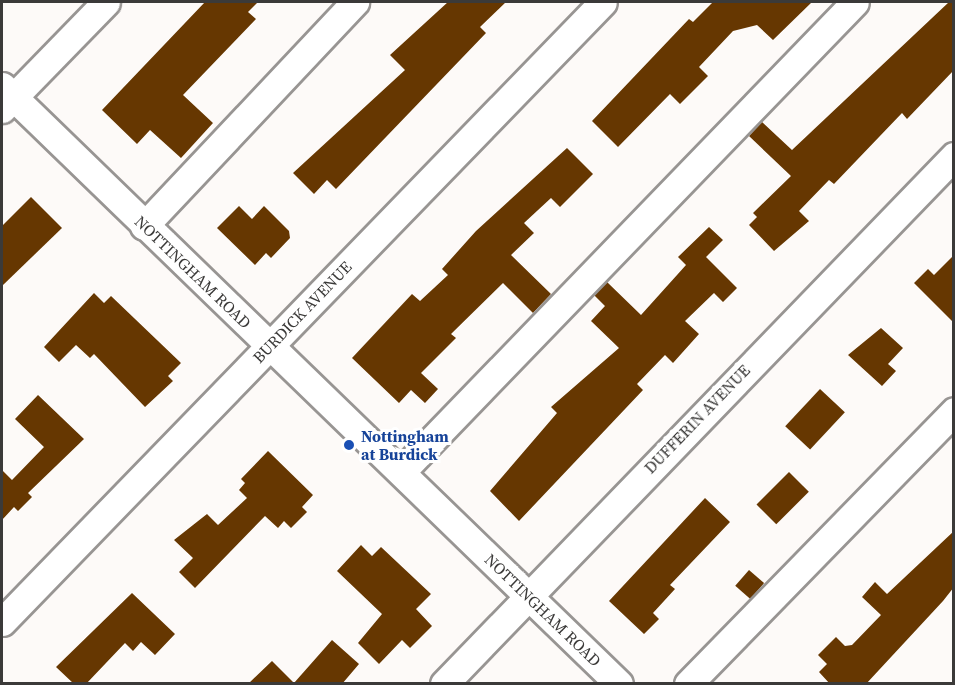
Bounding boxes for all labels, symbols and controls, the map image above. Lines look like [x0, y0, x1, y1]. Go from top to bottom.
street label: NOTTINGHAM ROAD [131, 212, 255, 332]
street label: BURDICK AVENUE [249, 257, 355, 367]
street label: DUFFERIN AVENUE [640, 361, 754, 477]
place label: Nottingham at Burdick [361, 426, 449, 464]
marker: Nottingham at Burdick [342, 438, 356, 452]
street label: NOTTINGHAM ROAD [481, 550, 605, 670]

